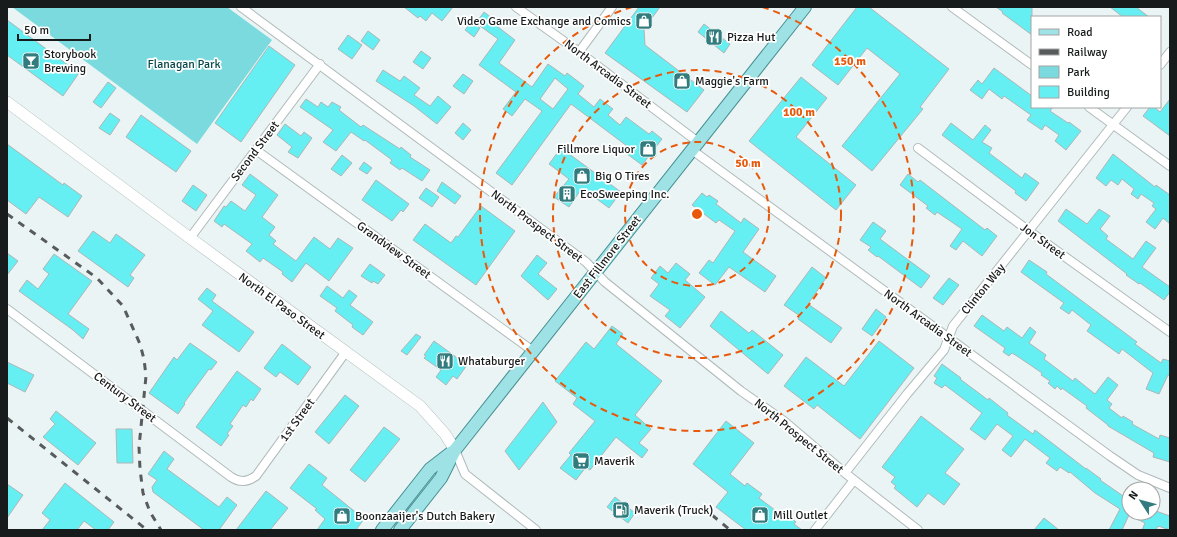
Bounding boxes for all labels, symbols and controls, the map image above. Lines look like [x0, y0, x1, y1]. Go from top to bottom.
shop icon: Video Game Exchange and Comics [634, 11, 654, 31]
place label: Video Game Exchange and Comics [457, 14, 631, 29]
scale bar [18, 16, 90, 42]
legend [1031, 16, 1161, 108]
text: 50 m [24, 23, 49, 38]
text: Road [1067, 25, 1093, 40]
restaurant icon: Pizza Hut [704, 27, 724, 47]
place label: Pizza Hut [727, 30, 775, 45]
street label: North Arcadia Street [561, 37, 654, 112]
text: Railway [1067, 45, 1107, 60]
place label: Storybook Brewing [44, 47, 96, 76]
bar icon: Storybook Brewing [21, 51, 41, 71]
text: 150 m [834, 54, 866, 69]
park label: Flanagan Park [147, 57, 221, 72]
text: Park [1067, 65, 1090, 80]
shop icon: Maggie's Farm [672, 71, 692, 91]
place label: Maggie's Farm [695, 74, 769, 89]
text: Building [1067, 85, 1110, 100]
text: 100 m [783, 105, 815, 120]
street label: Second Street [228, 118, 283, 184]
shop icon: Fillmore Liquor [638, 139, 658, 159]
place label: Fillmore Liquor [557, 142, 636, 157]
text: 50 m [735, 156, 761, 171]
shop icon: Big O Tires [572, 166, 592, 186]
place label: Big O Tires [595, 169, 650, 184]
building icon: EcoSweeping Inc. [557, 184, 577, 204]
street label: North Prospect Street [488, 187, 585, 266]
place label: EcoSweeping Inc. [580, 187, 669, 202]
centre of rings [690, 207, 704, 221]
street label: East Fillmore Street [570, 213, 644, 302]
street label: Grandview Street [354, 218, 434, 282]
street label: Jon Street [1017, 220, 1068, 263]
street label: Clinton Way [958, 260, 1009, 318]
street label: North El Paso Street [235, 270, 328, 343]
street label: North Arcadia Street [881, 286, 975, 360]
restaurant icon: Whataburger [435, 351, 455, 371]
place label: Whataburger [458, 354, 526, 369]
street label: Century Street [90, 369, 159, 426]
street label: 1st Street [277, 396, 318, 445]
street label: North Prospect Street [751, 396, 846, 477]
supermarket icon: Maverik [571, 451, 591, 471]
place label: Maverik [594, 454, 635, 469]
north arrow [1121, 481, 1161, 521]
text: N [1126, 488, 1141, 502]
fuel station icon: Maverik (Truck) [611, 500, 631, 520]
place label: Maverik (Truck) [634, 503, 713, 518]
shop icon: Mill Outlet [750, 505, 770, 525]
shop icon: Boonzaaijer's Dutch Bakery [332, 506, 352, 526]
place label: Mill Outlet [773, 508, 828, 523]
place label: Boonzaaijer's Dutch Bakery [355, 509, 495, 524]

